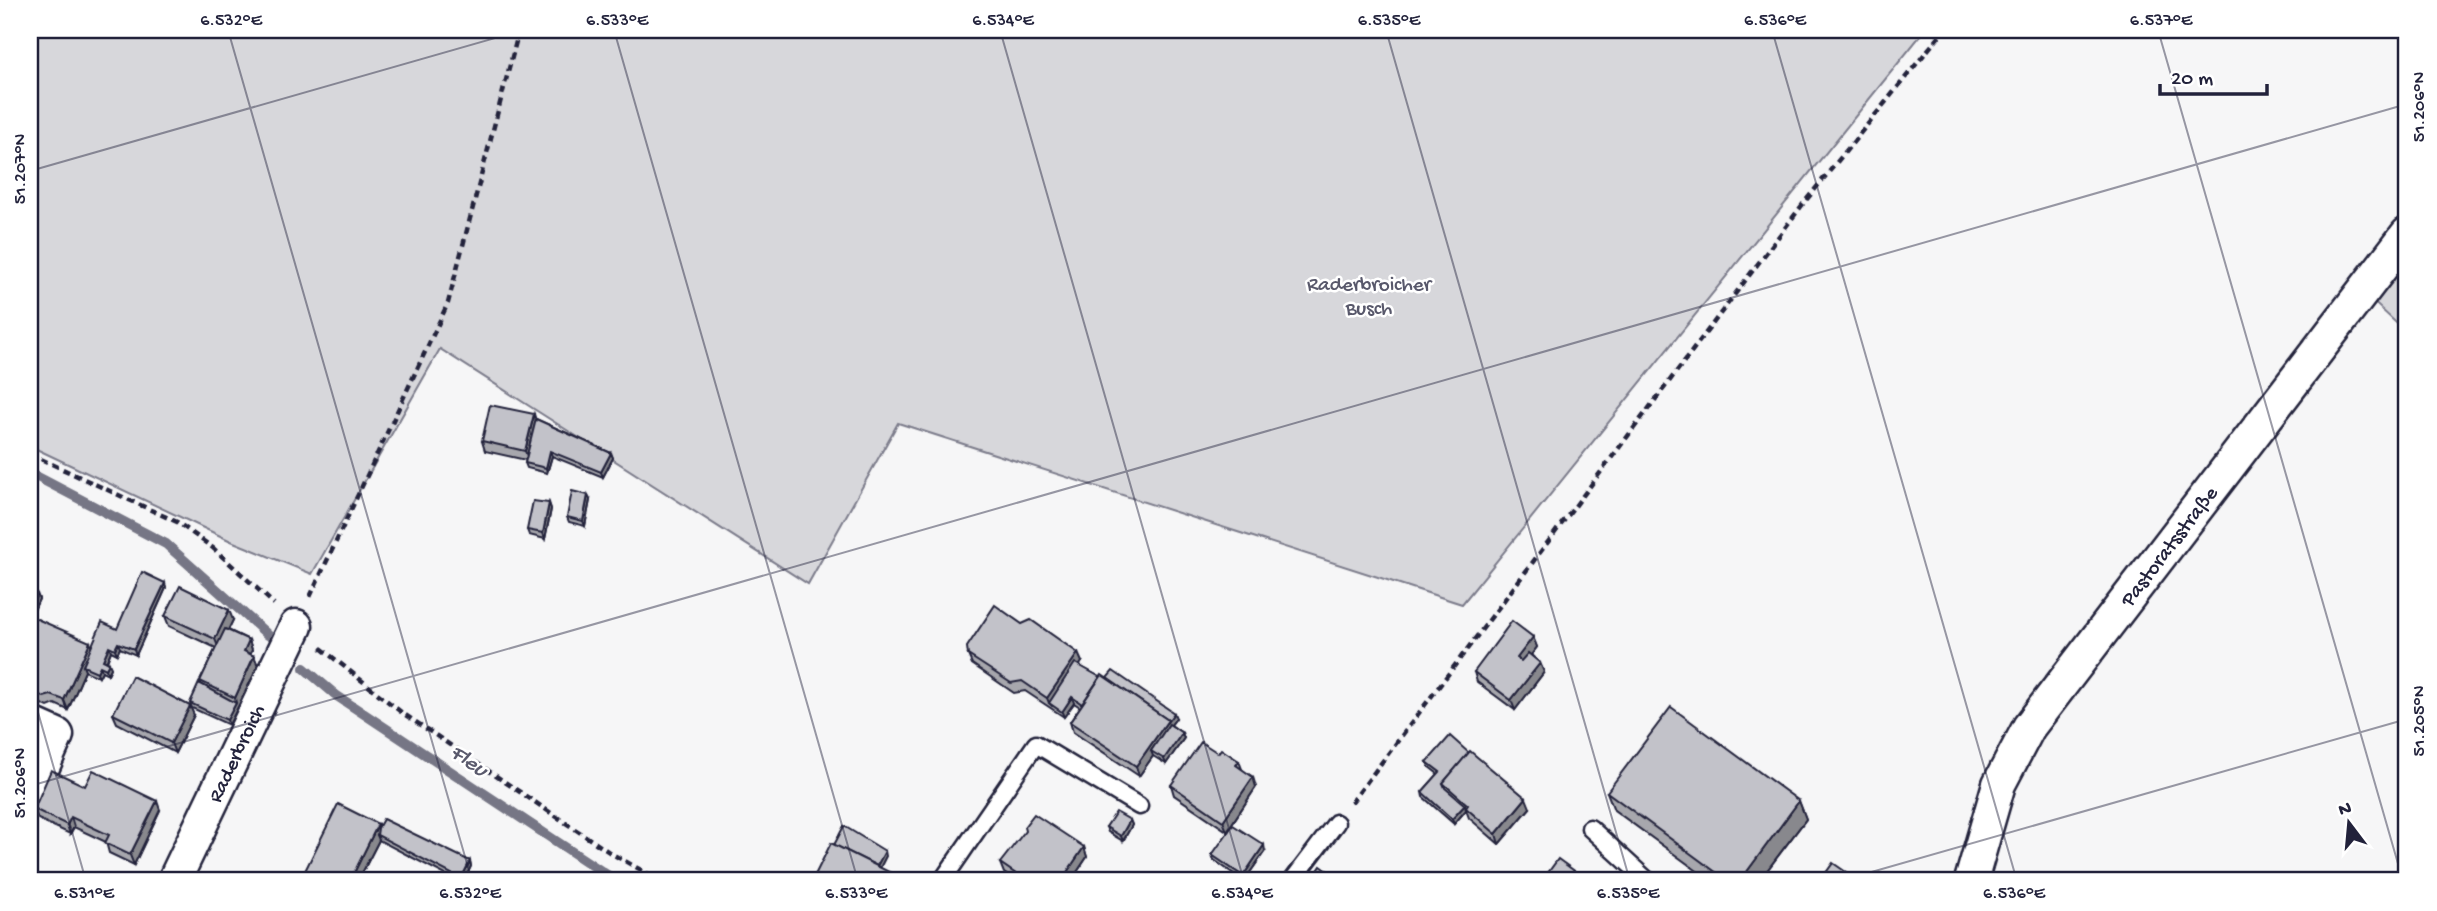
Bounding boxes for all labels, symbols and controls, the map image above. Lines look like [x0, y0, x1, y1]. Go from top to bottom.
text: 6.532°E [200, 11, 263, 32]
text: 6.533°E [586, 11, 649, 32]
text: 6.534°E [972, 11, 1034, 32]
text: 6.535°E [1358, 11, 1421, 32]
text: 6.536°E [1744, 11, 1807, 32]
text: 6.537°E [2130, 11, 2193, 32]
scale bar [2160, 52, 2267, 96]
text: 20 m [2171, 68, 2213, 93]
text: 51.206°N [2410, 72, 2431, 142]
text: 51.207°N [11, 134, 32, 204]
park label: Raderbroicher Busch [1307, 274, 1433, 323]
street label: Pastoratsstraße [2116, 482, 2226, 614]
text: 51.205°N [2410, 686, 2431, 756]
street label: Raderbroich [204, 701, 273, 807]
water label: Fleu [444, 740, 494, 785]
text: 51.206°N [11, 748, 32, 818]
north arrow [2314, 788, 2384, 858]
text: N [2336, 797, 2354, 823]
text: 6.531°E [54, 884, 115, 905]
text: 6.532°E [439, 884, 502, 905]
text: 6.533°E [825, 884, 888, 905]
text: 6.534°E [1211, 884, 1273, 905]
text: 6.535°E [1597, 884, 1660, 905]
text: 6.536°E [1983, 884, 2046, 905]

